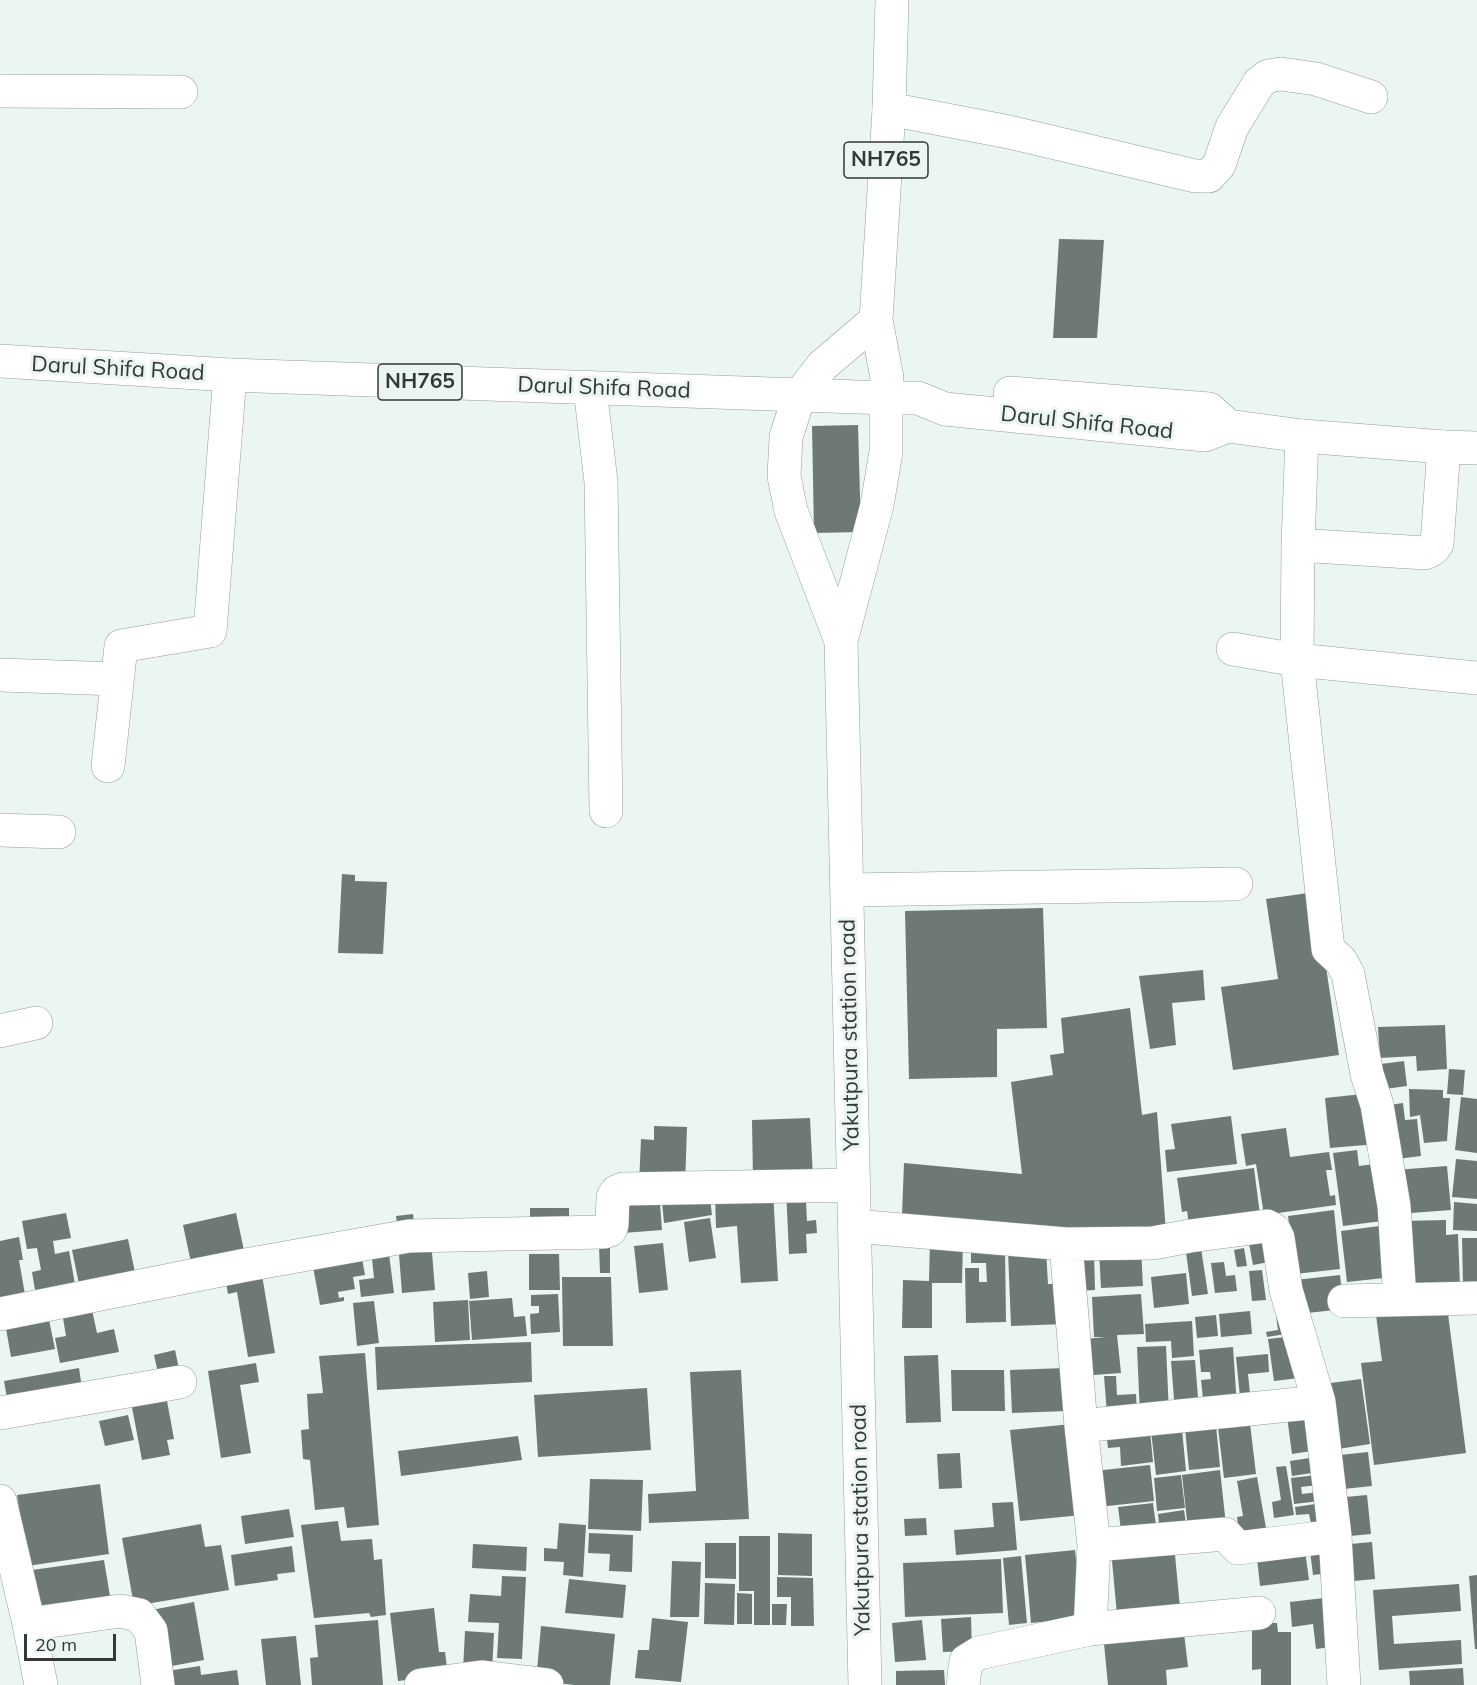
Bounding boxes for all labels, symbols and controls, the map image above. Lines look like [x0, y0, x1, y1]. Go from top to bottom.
road number: NH765 [844, 142, 928, 178]
street label: Darul Shifa Road [31, 351, 205, 387]
road number: NH765 [378, 364, 462, 400]
street label: Darul Shifa Road [517, 372, 691, 404]
street label: Darul Shifa Road [999, 401, 1175, 445]
street label: Yakutpura station road [835, 919, 865, 1151]
street label: Yakutpura station road [846, 1404, 876, 1636]
scale bar [27, 1622, 118, 1660]
text: 20 m [35, 1633, 77, 1656]

